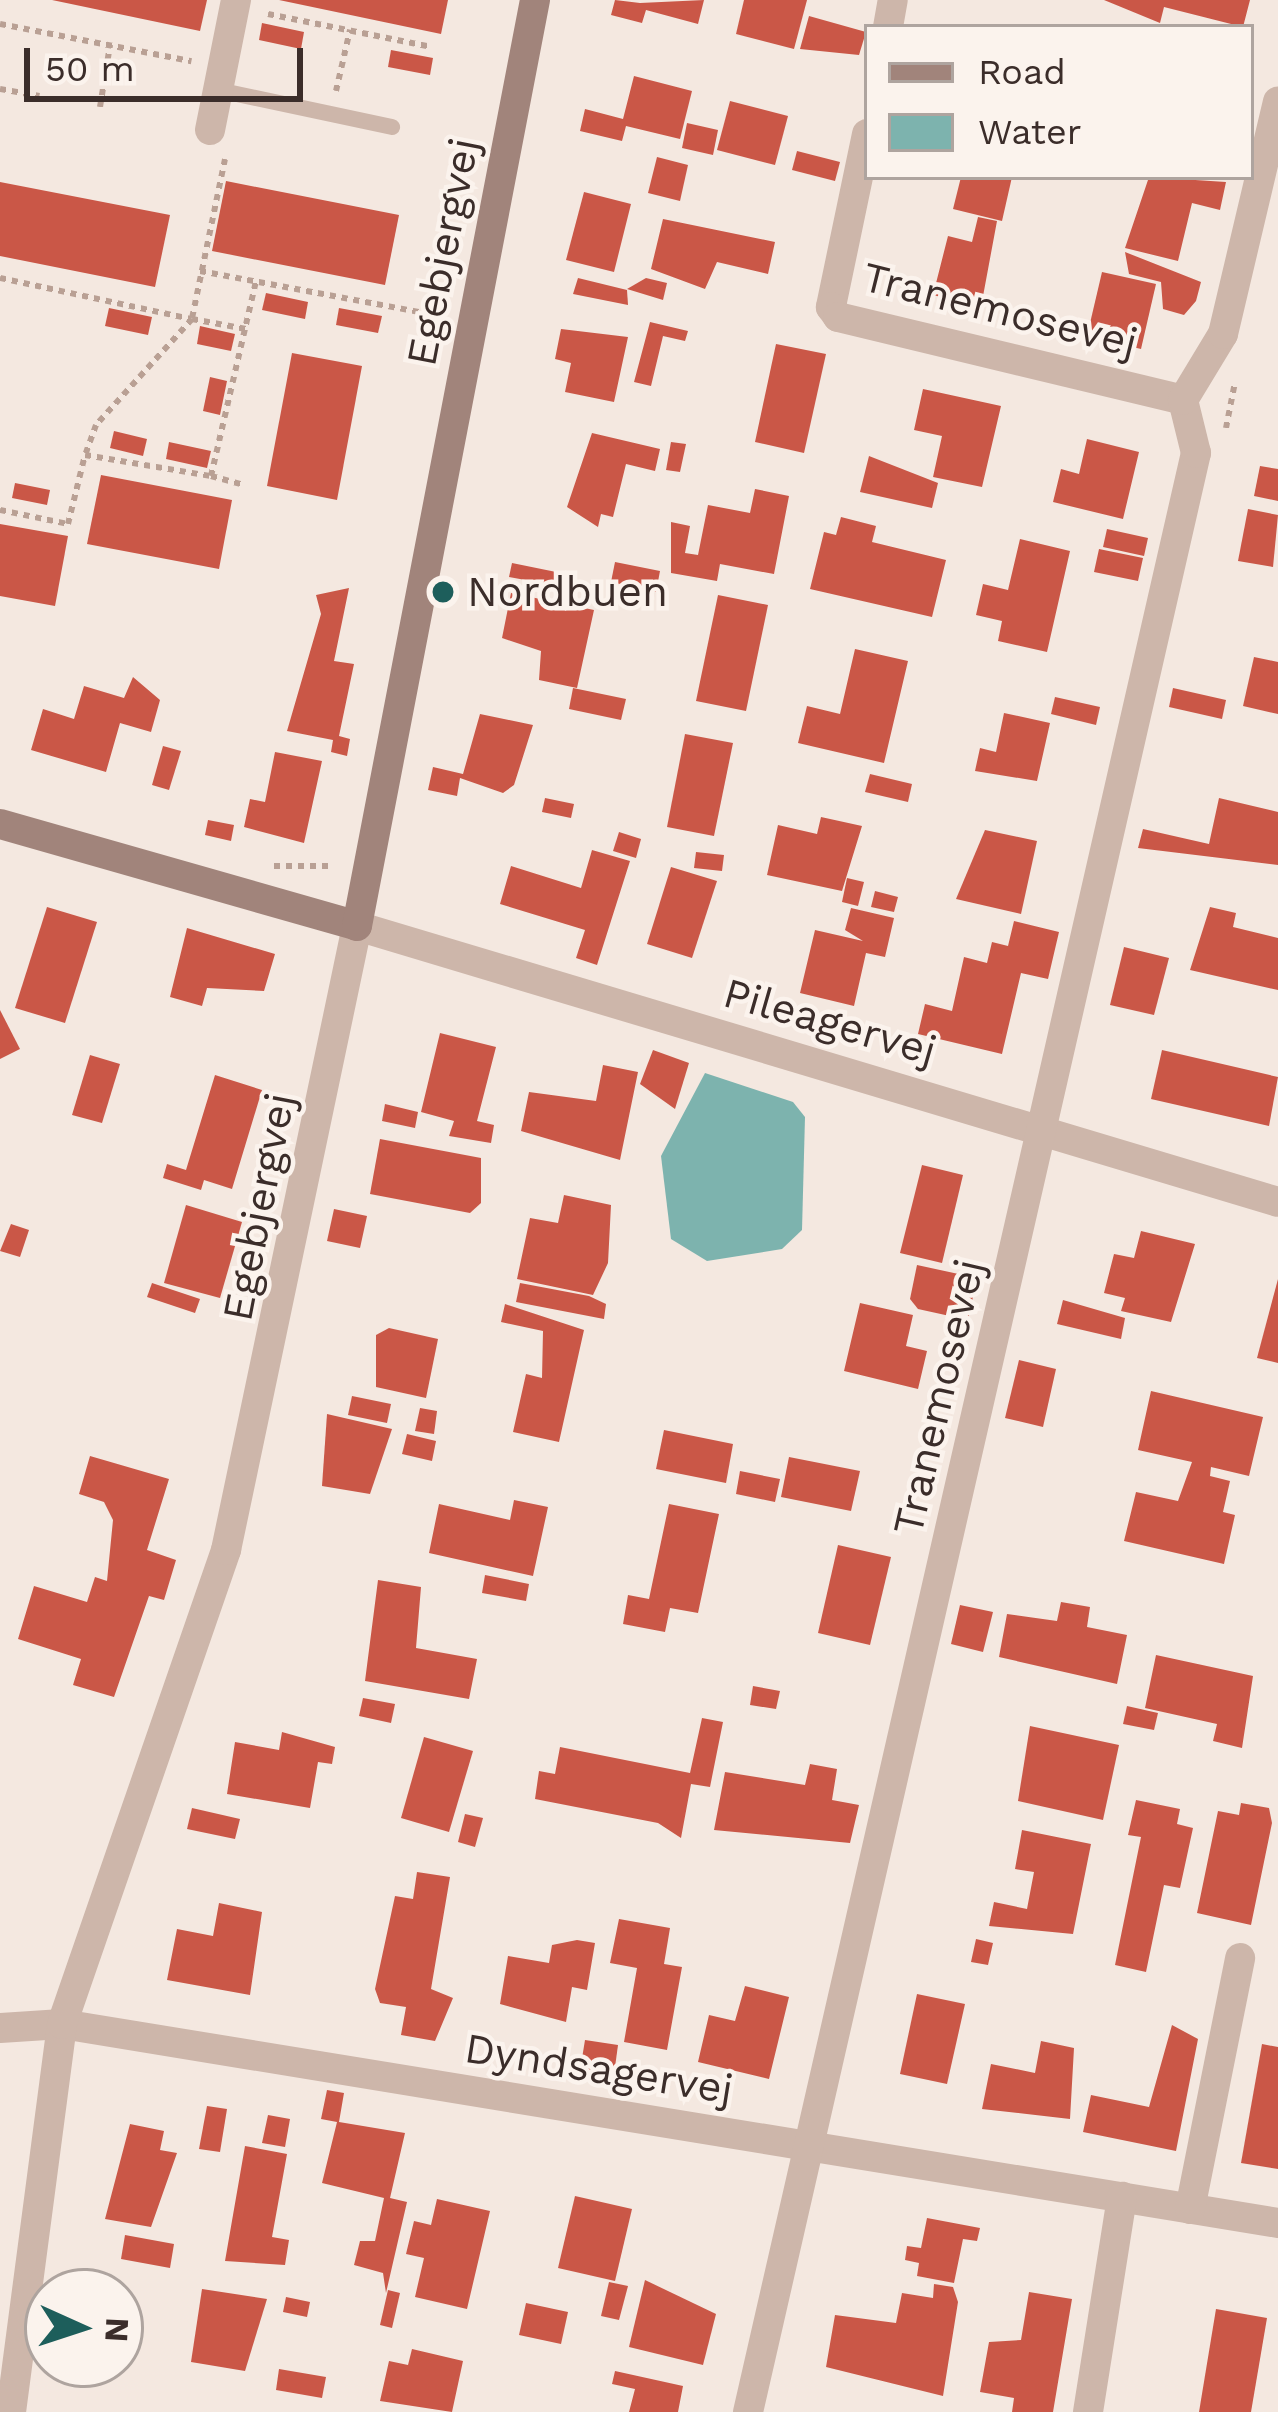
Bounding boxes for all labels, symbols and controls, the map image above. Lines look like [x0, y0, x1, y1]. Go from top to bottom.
scale bar [30, 24, 309, 98]
legend [864, 24, 1254, 180]
text: 50 m [45, 48, 135, 90]
text: Road [978, 51, 1066, 93]
text: Water [978, 111, 1081, 153]
street label: Egebjergvej [396, 134, 490, 370]
street label: Tranemosevej [857, 252, 1143, 368]
place label: Nordbuen [467, 567, 668, 617]
marker: Nordbuen [430, 579, 456, 605]
street label: Pileagervej [718, 968, 942, 1076]
street label: Egebjergvej [212, 1089, 306, 1325]
street label: Tranemosevej [883, 1254, 995, 1540]
street label: Dyndsagervej [461, 2023, 737, 2115]
north arrow [24, 2268, 144, 2388]
text: N [97, 2317, 138, 2343]

